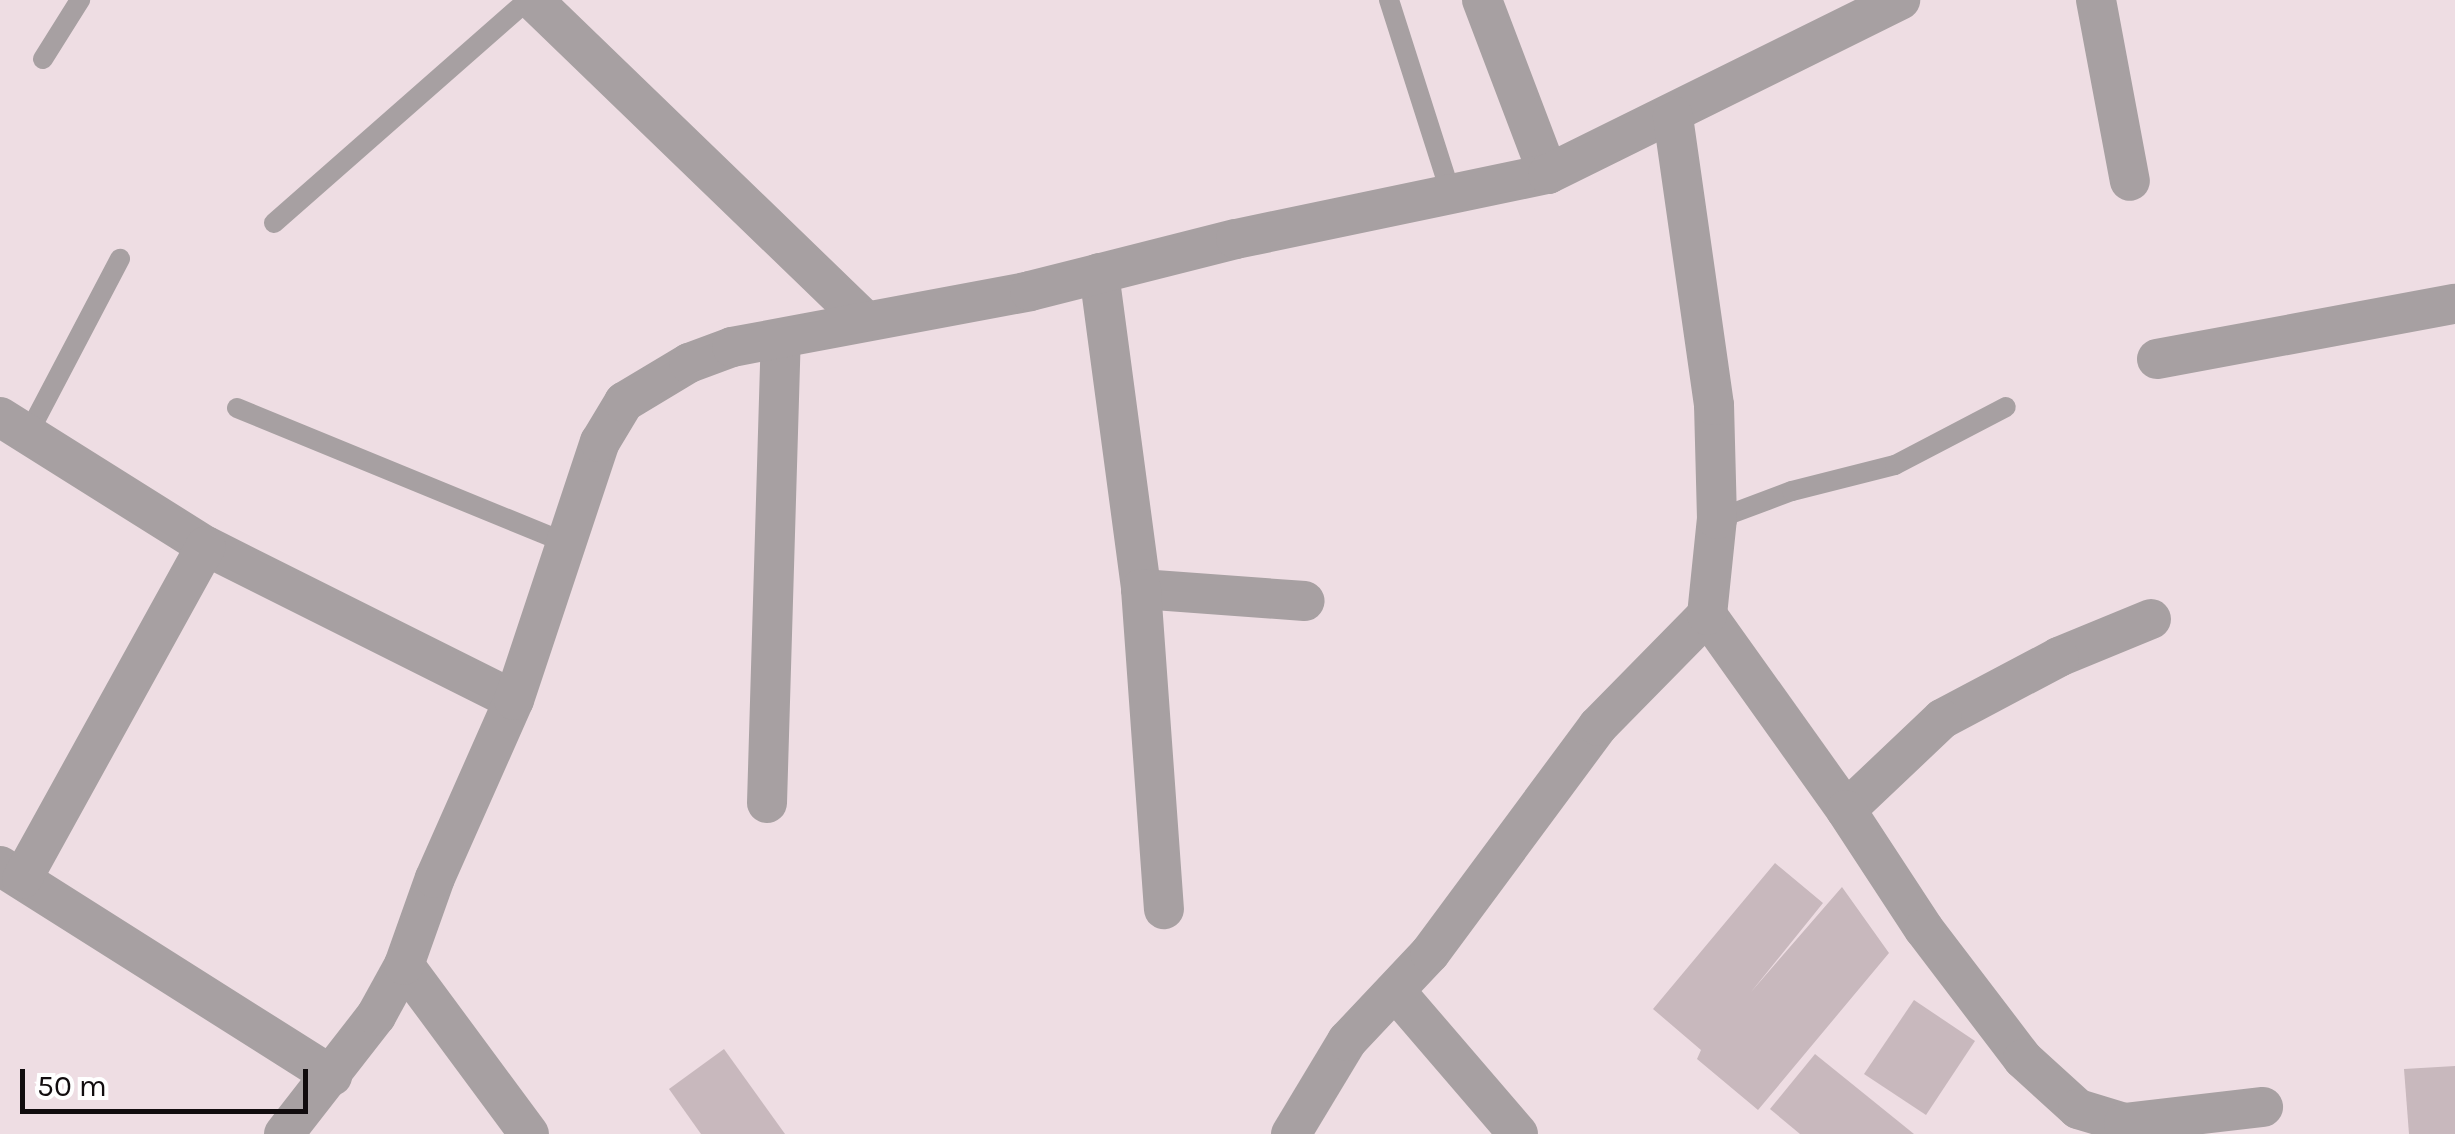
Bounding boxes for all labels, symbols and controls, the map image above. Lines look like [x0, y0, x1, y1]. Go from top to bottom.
scale bar [25, 1049, 312, 1111]
text: 50 m [37, 1068, 107, 1104]

